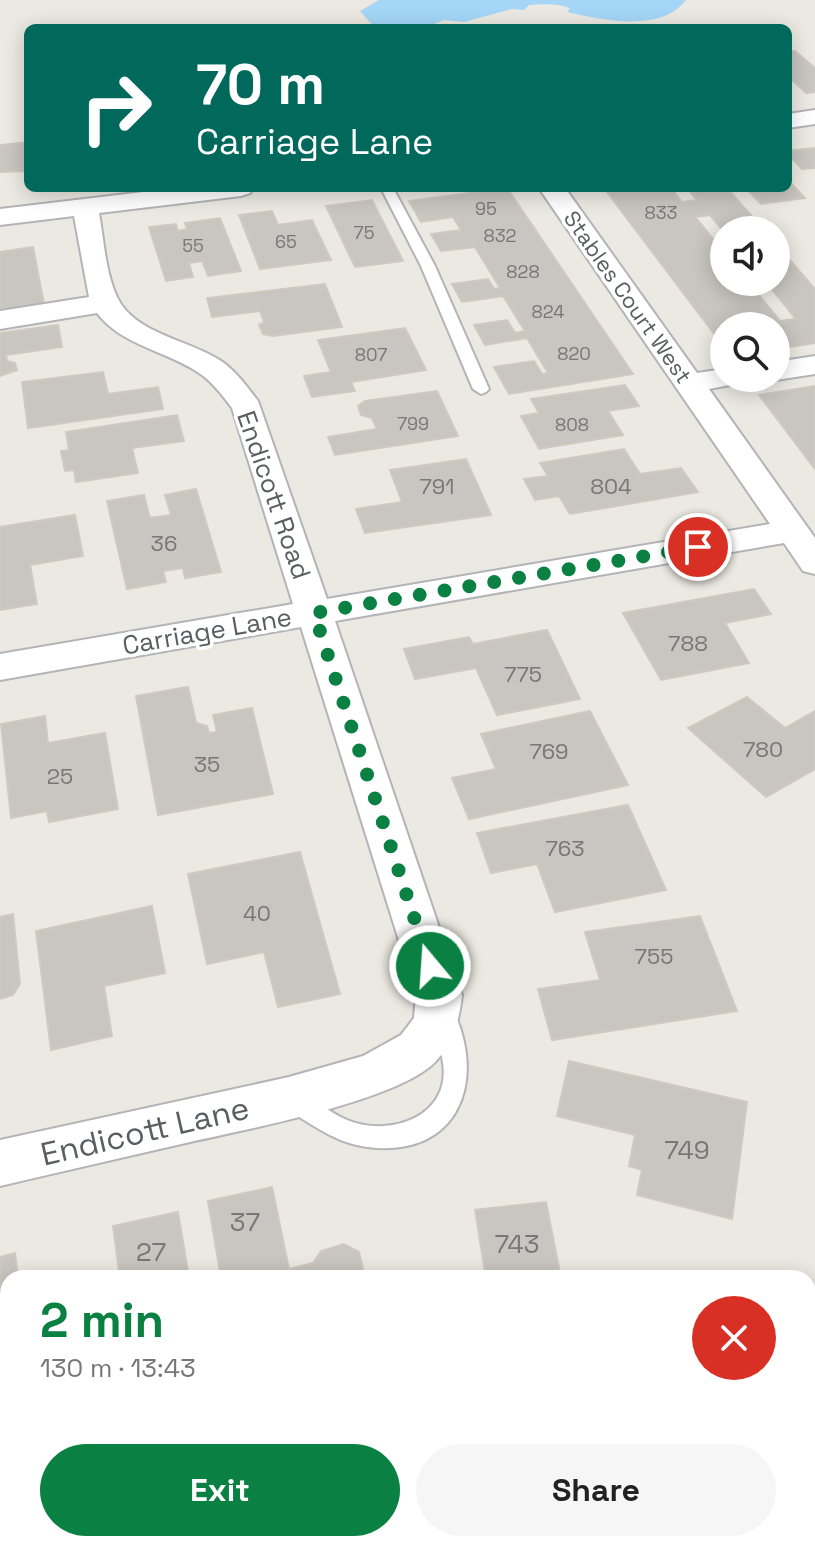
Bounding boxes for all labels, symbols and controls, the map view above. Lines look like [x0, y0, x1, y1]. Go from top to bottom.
text: 70 m [196, 49, 325, 120]
icon: right [64, 56, 168, 160]
text: Carriage Lane [196, 119, 433, 165]
house number: 95 [475, 197, 497, 220]
house number: 833 [645, 201, 677, 224]
street label: Stables Court West [558, 205, 698, 389]
map controls [710, 216, 790, 392]
button: sound [710, 216, 790, 296]
house number: 75 [354, 221, 374, 244]
house number: 832 [484, 224, 516, 247]
house number: 65 [275, 230, 297, 253]
house number: 55 [182, 234, 204, 257]
house number: 828 [506, 260, 540, 283]
house number: 824 [532, 300, 564, 323]
button: search [710, 312, 790, 392]
house number: 820 [557, 342, 591, 365]
house number: 807 [355, 343, 387, 366]
street label: Endicott Road [229, 406, 319, 584]
house number: 799 [397, 412, 429, 435]
house number: 808 [555, 413, 589, 436]
house number: 791 [419, 472, 455, 500]
house number: 804 [590, 472, 632, 500]
pin [664, 513, 732, 581]
icon: arrive [676, 525, 720, 569]
house number: 36 [151, 529, 177, 557]
street label: Carriage Lane [120, 599, 294, 663]
house number: 788 [668, 629, 708, 657]
house number: 775 [504, 660, 542, 688]
house number: 780 [743, 735, 783, 763]
house number: 769 [529, 737, 569, 765]
house number: 35 [194, 750, 220, 778]
house number: 25 [47, 762, 73, 790]
house number: 763 [546, 834, 585, 862]
house number: 40 [243, 899, 271, 927]
position arrow [388, 924, 472, 1008]
house number: 755 [635, 942, 673, 970]
street label: Endicott Lane [37, 1088, 253, 1174]
house number: 749 [664, 1133, 710, 1167]
house number: 37 [230, 1205, 260, 1239]
house number: 743 [494, 1227, 540, 1261]
house number: 27 [136, 1235, 166, 1269]
text: 2 min [40, 1290, 164, 1351]
button: close [692, 1296, 776, 1380]
text: 130 m · 13:43 [40, 1351, 196, 1385]
button: Exit [40, 1444, 400, 1536]
button: Share [416, 1444, 776, 1536]

